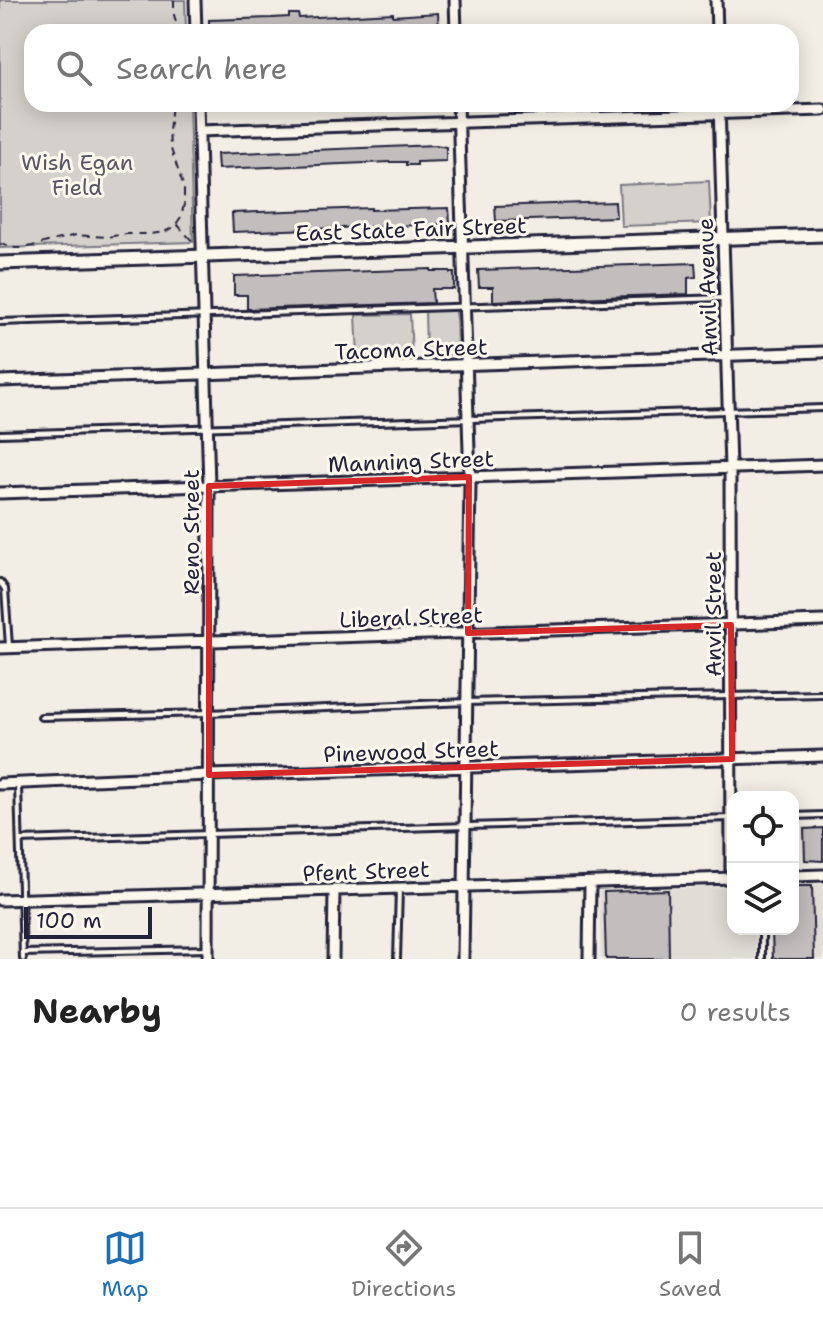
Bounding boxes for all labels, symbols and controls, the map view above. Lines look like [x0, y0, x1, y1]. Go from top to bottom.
search box [24, 24, 799, 112]
icon: search [52, 46, 96, 90]
text: Search here [116, 48, 287, 89]
park label: Wish Egan Field [21, 148, 133, 202]
street label: East State Fair Street [295, 211, 527, 248]
street label: Anvil Avenue [691, 217, 724, 357]
street label: Tacoma Street [334, 332, 488, 367]
street label: Manning Street [327, 444, 495, 479]
street label: Reno Street [177, 469, 206, 595]
street label: Anvil Street [699, 551, 728, 677]
street label: Liberal Street [339, 600, 483, 635]
street label: Pinewood Street [323, 734, 499, 769]
map controls [727, 791, 799, 935]
button: locate [727, 791, 799, 863]
street label: Pfent Street [302, 855, 430, 888]
button: layers [727, 863, 799, 935]
scale bar [24, 903, 152, 939]
text: 100 m [36, 906, 102, 935]
text: Nearby [32, 988, 162, 1034]
text: 0 results [679, 994, 791, 1029]
tab: Map [101, 1226, 149, 1303]
tab: Directions [351, 1226, 456, 1303]
tab: Saved [659, 1226, 722, 1303]

